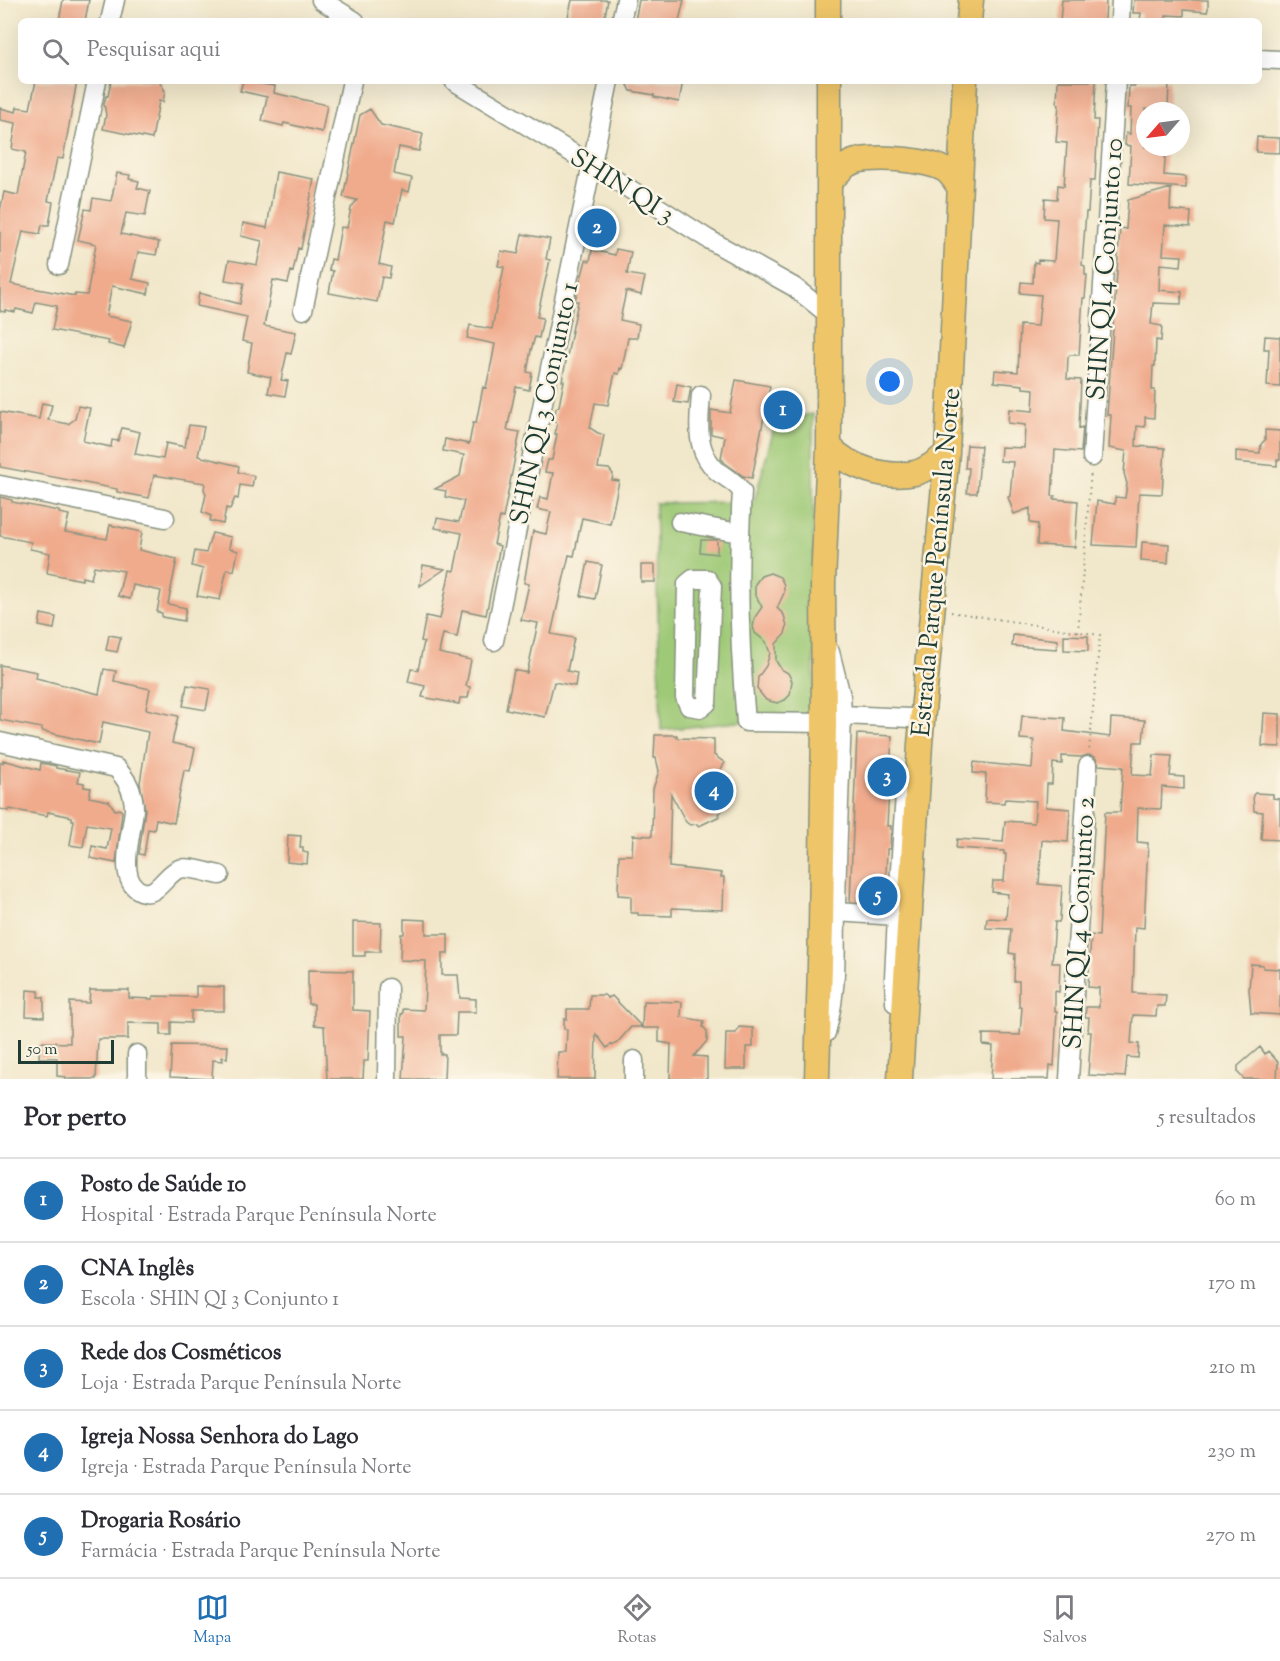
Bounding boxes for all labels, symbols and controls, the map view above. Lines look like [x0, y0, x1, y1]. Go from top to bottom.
search box [18, 18, 1262, 84]
icon: search [39, 35, 72, 68]
text: Pesquisar aqui [87, 35, 221, 67]
north arrow [1136, 102, 1190, 156]
street label: SHIN QI 4 Conjunto 10 [1079, 137, 1134, 402]
street label: SHIN QI 3 [562, 140, 681, 234]
pin: 2 [578, 206, 616, 250]
street label: SHIN QI 3 Conjunto 1 [502, 279, 589, 528]
your location [875, 367, 904, 396]
street label: Estrada Parque Península Norte [904, 386, 971, 738]
pin: 1 [764, 388, 802, 432]
pin: 3 [868, 754, 906, 800]
pin: 4 [694, 768, 734, 814]
street label: SHIN QI 4 Conjunto 2 [1055, 796, 1106, 1050]
pin: 5 [858, 874, 898, 918]
scale bar [18, 1037, 114, 1064]
text: 50 m [27, 1039, 58, 1062]
text: Por perto [24, 1100, 126, 1137]
text: 5 resultados [1158, 1104, 1256, 1133]
text: Posto de Saúde 10 [81, 1170, 246, 1202]
text: 1 [40, 1186, 47, 1215]
text: 60 m [1215, 1186, 1256, 1215]
text: Hospital · Estrada Parque Península Norte [81, 1202, 437, 1231]
text: CNA Inglês [81, 1254, 194, 1286]
text: 2 [39, 1270, 48, 1299]
text: 170 m [1208, 1270, 1256, 1299]
text: Escola · SHIN QI 3 Conjunto 1 [81, 1286, 339, 1315]
text: Rede dos Cosméticos [81, 1338, 281, 1370]
text: 3 [39, 1354, 48, 1383]
text: 210 m [1209, 1354, 1256, 1383]
text: Loja · Estrada Parque Península Norte [81, 1370, 402, 1399]
text: Igreja Nossa Senhora do Lago [81, 1422, 359, 1454]
text: 4 [38, 1438, 49, 1467]
text: 230 m [1207, 1438, 1256, 1467]
text: Igreja · Estrada Parque Península Norte [81, 1454, 412, 1483]
text: Drogaria Rosário [81, 1506, 241, 1538]
text: 5 [40, 1522, 47, 1551]
text: 270 m [1206, 1522, 1256, 1551]
text: Farmácia · Estrada Parque Península Norte [81, 1538, 441, 1567]
tab: Mapa [193, 1591, 231, 1650]
tab: Rotas [618, 1591, 656, 1650]
tab: Salvos [1043, 1591, 1087, 1650]

